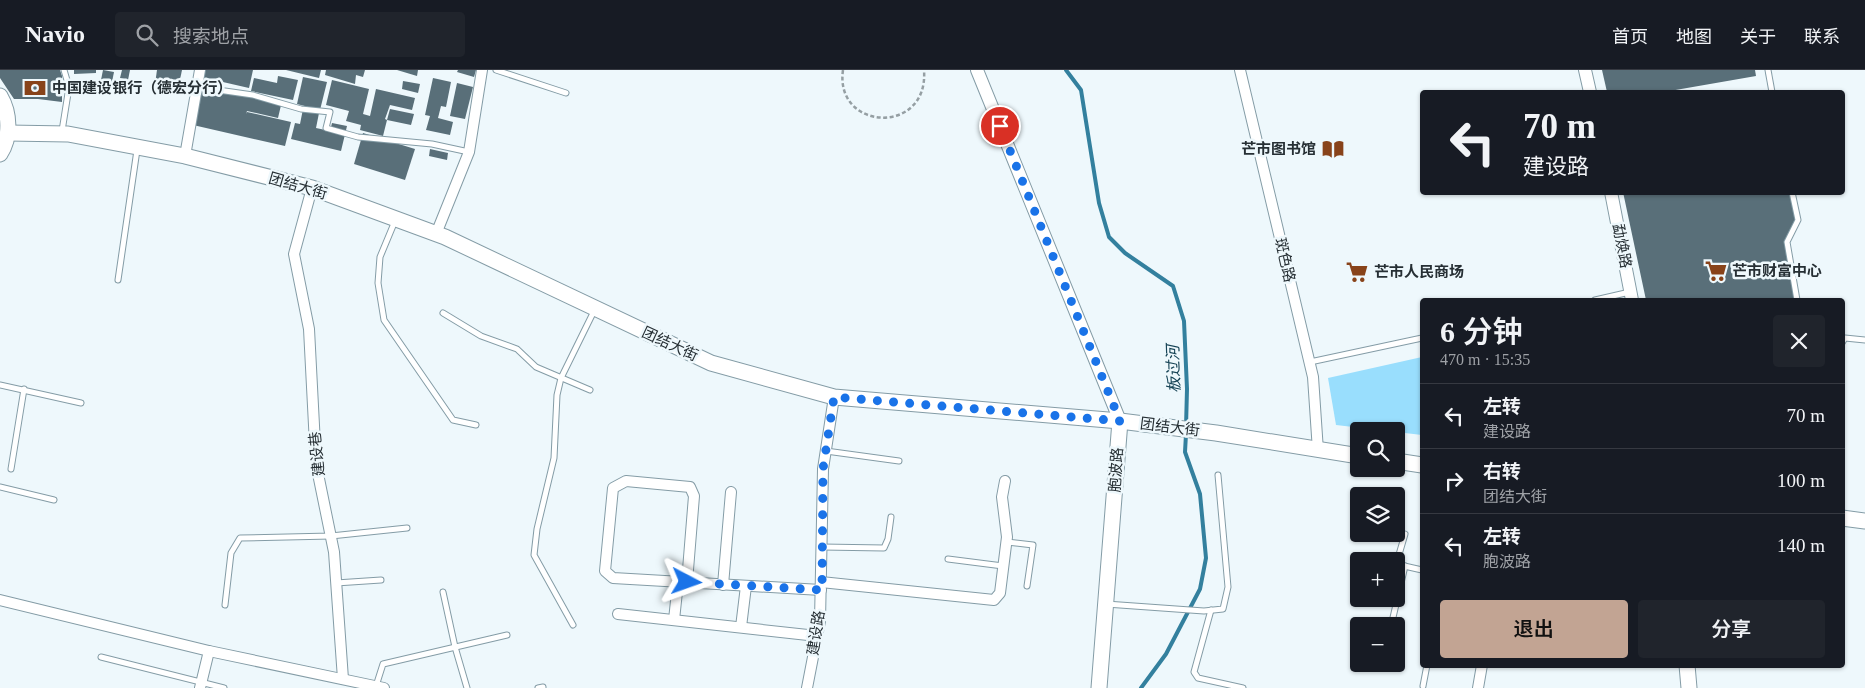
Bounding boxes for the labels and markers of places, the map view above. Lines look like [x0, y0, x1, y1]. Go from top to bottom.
bank icon: 中国建设银行（德宏分行） [22, 75, 48, 101]
place label: 中国建设银行（德宏分行） [52, 79, 232, 96]
pin [979, 105, 1021, 147]
library icon: 芒市图书馆 [1320, 136, 1346, 162]
place label: 芒市图书馆 [1241, 141, 1316, 157]
supermarket icon: 芒市财富中心 [1703, 258, 1729, 284]
supermarket icon: 芒市人民商场 [1344, 259, 1370, 285]
place label: 芒市财富中心 [1732, 263, 1822, 279]
place label: 芒市人民商场 [1374, 264, 1464, 280]

